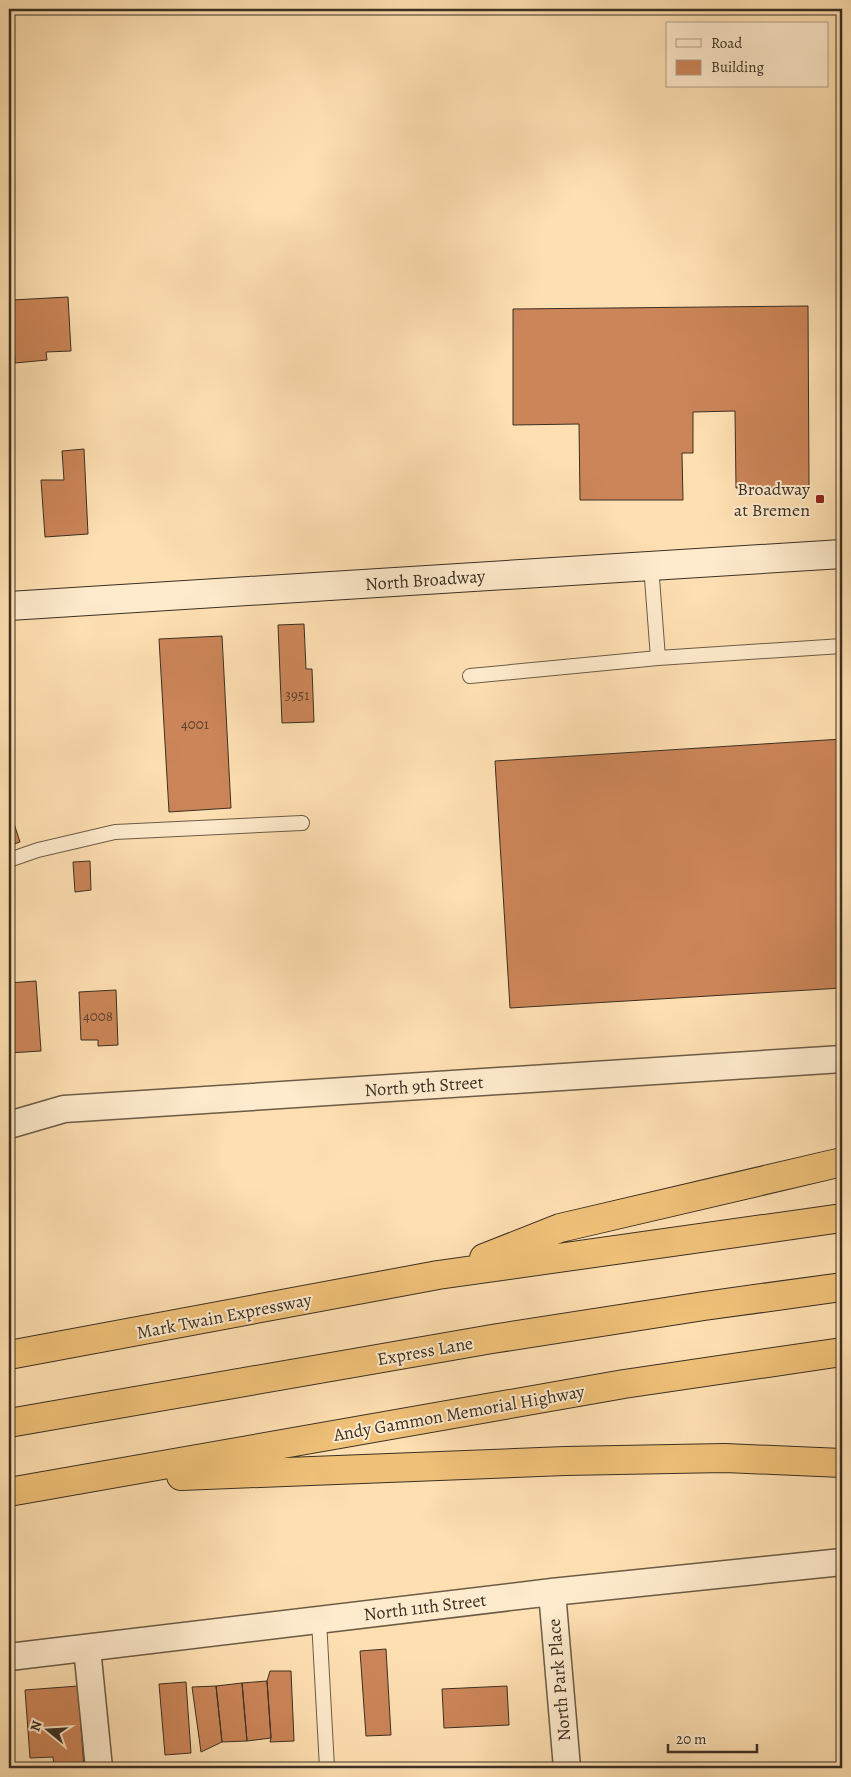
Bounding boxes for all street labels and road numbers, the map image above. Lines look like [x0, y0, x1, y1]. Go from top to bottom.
street label: North Broadway [364, 564, 487, 596]
street label: North 9th Street [364, 1070, 484, 1102]
street label: Mark Twain Expressway [135, 1287, 314, 1345]
street label: Express Lane [375, 1331, 475, 1371]
street label: Andy Gammon Memorial Highway [331, 1379, 587, 1447]
street label: North 11th Street [362, 1588, 488, 1626]
street label: North Park Place [542, 1618, 576, 1742]

